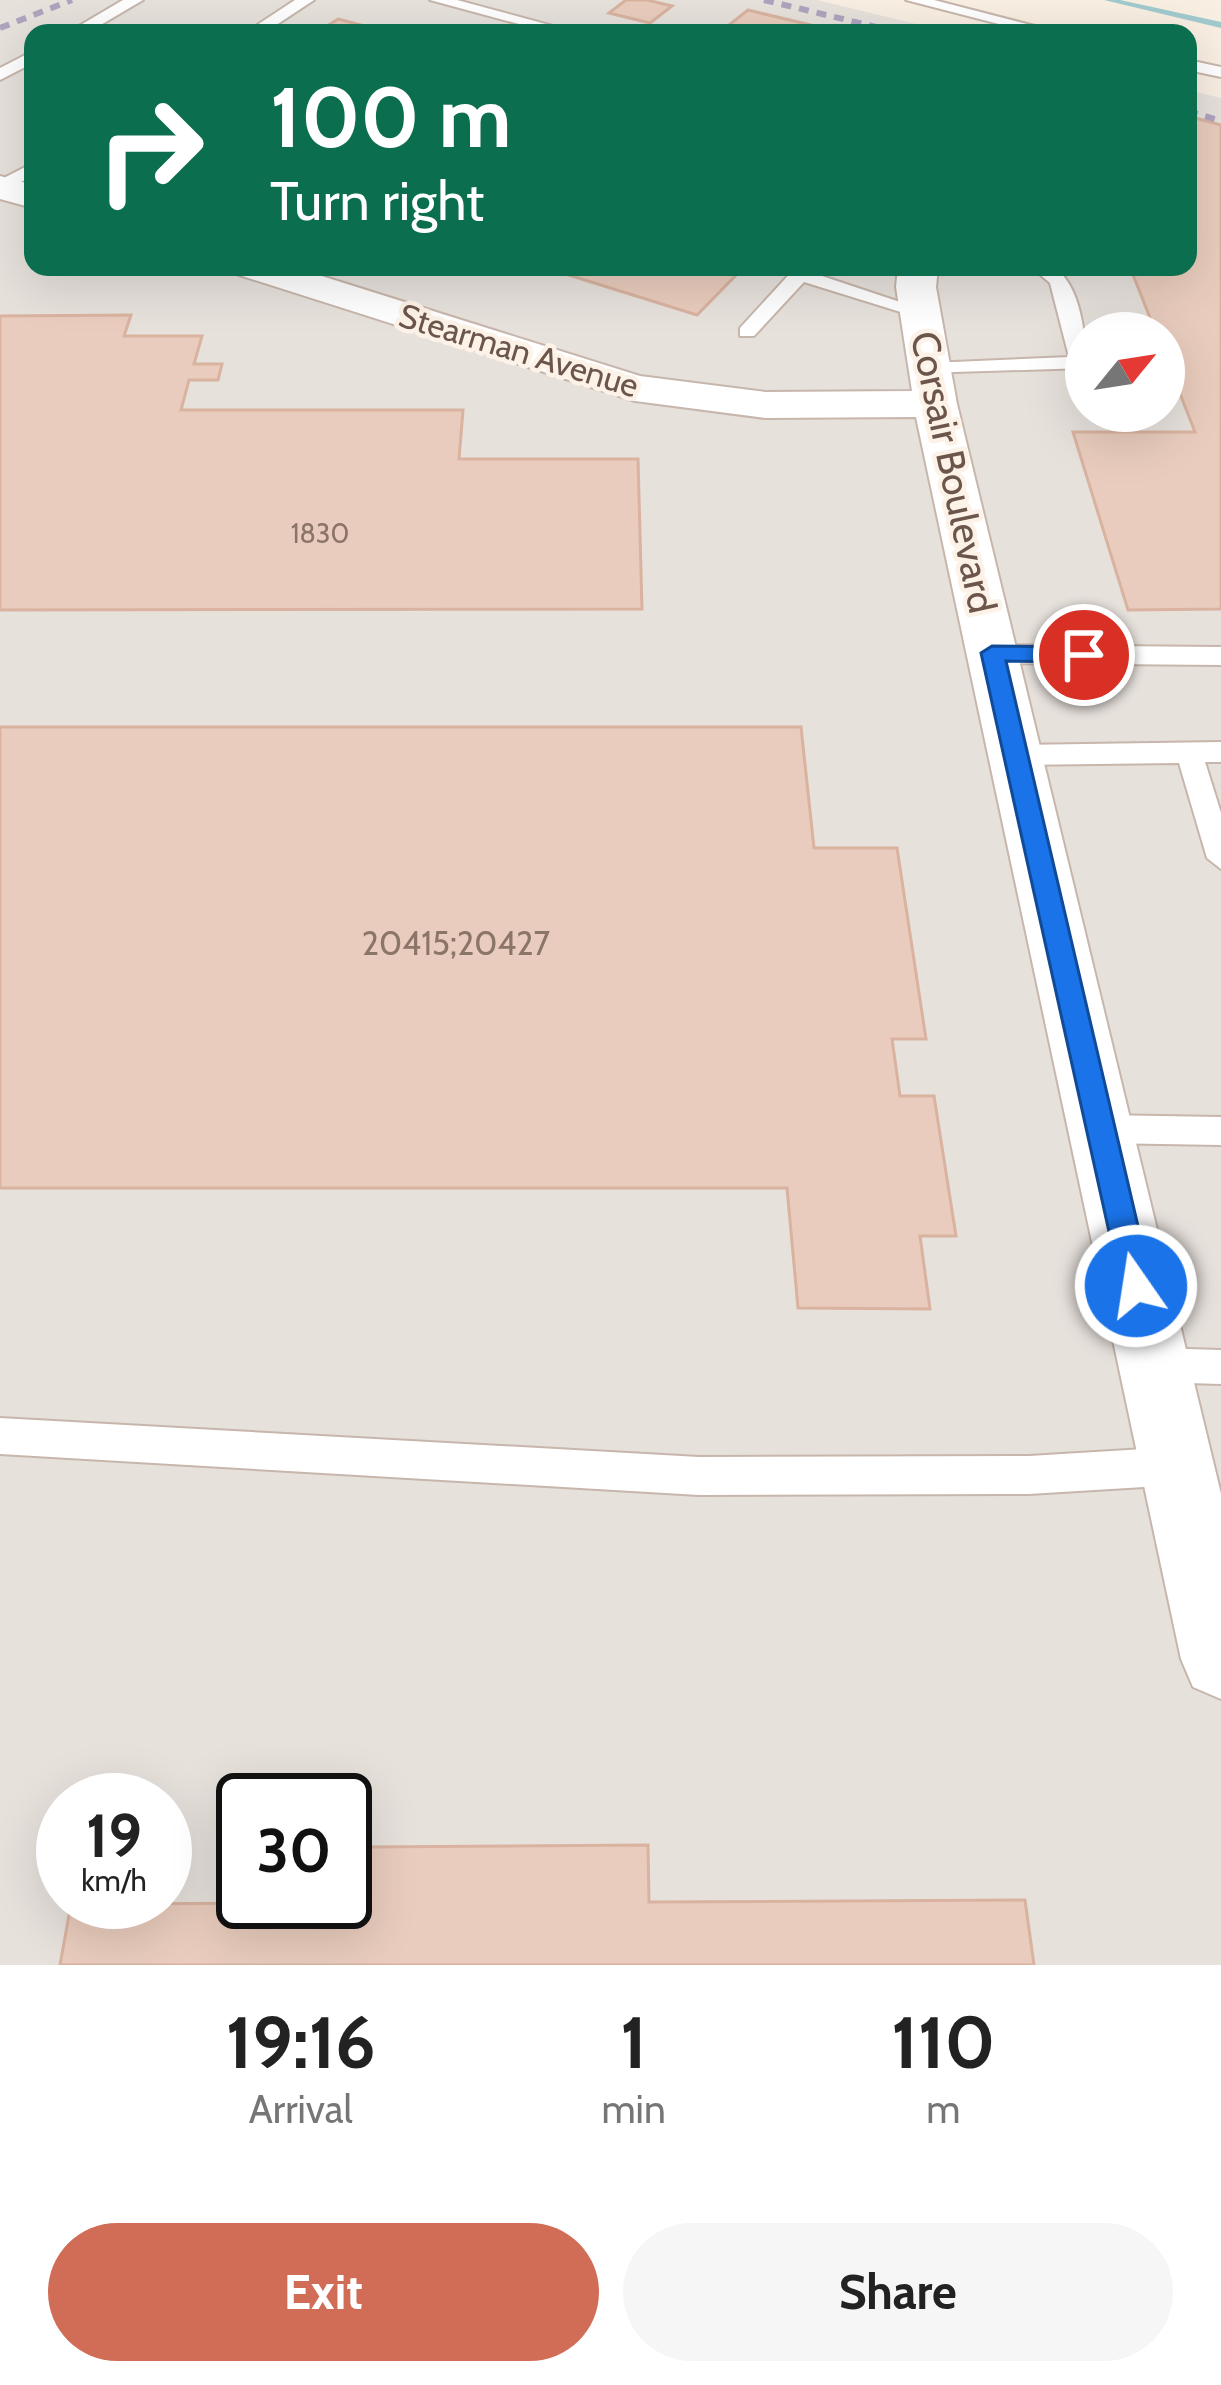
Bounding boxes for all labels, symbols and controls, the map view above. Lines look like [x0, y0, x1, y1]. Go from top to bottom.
text: 100 m [270, 66, 512, 168]
icon: right [72, 72, 228, 228]
text: Turn right [270, 168, 484, 234]
street label: Stearman Avenue [394, 295, 644, 405]
north arrow [1065, 312, 1185, 432]
map controls [1065, 312, 1185, 432]
street label: Corsair Boulevard [901, 327, 1007, 617]
house number: 1830 [291, 517, 349, 550]
pin [1033, 604, 1135, 706]
icon: arrive [1051, 622, 1117, 688]
house number: 20415;20427 [362, 923, 551, 963]
position arrow [1073, 1223, 1199, 1349]
speed limit sign: 30 [216, 1773, 372, 1929]
text: 19 [86, 1799, 142, 1872]
text: km/h [81, 1862, 147, 1899]
text: 19:16 [226, 1999, 376, 2086]
text: 1 [620, 1999, 647, 2086]
text: 110 [891, 1999, 995, 2086]
text: Arrival [249, 2085, 353, 2133]
text: min [601, 2085, 666, 2133]
text: m [926, 2085, 960, 2133]
button: Exit [48, 2223, 599, 2361]
button: Share [623, 2223, 1173, 2361]

